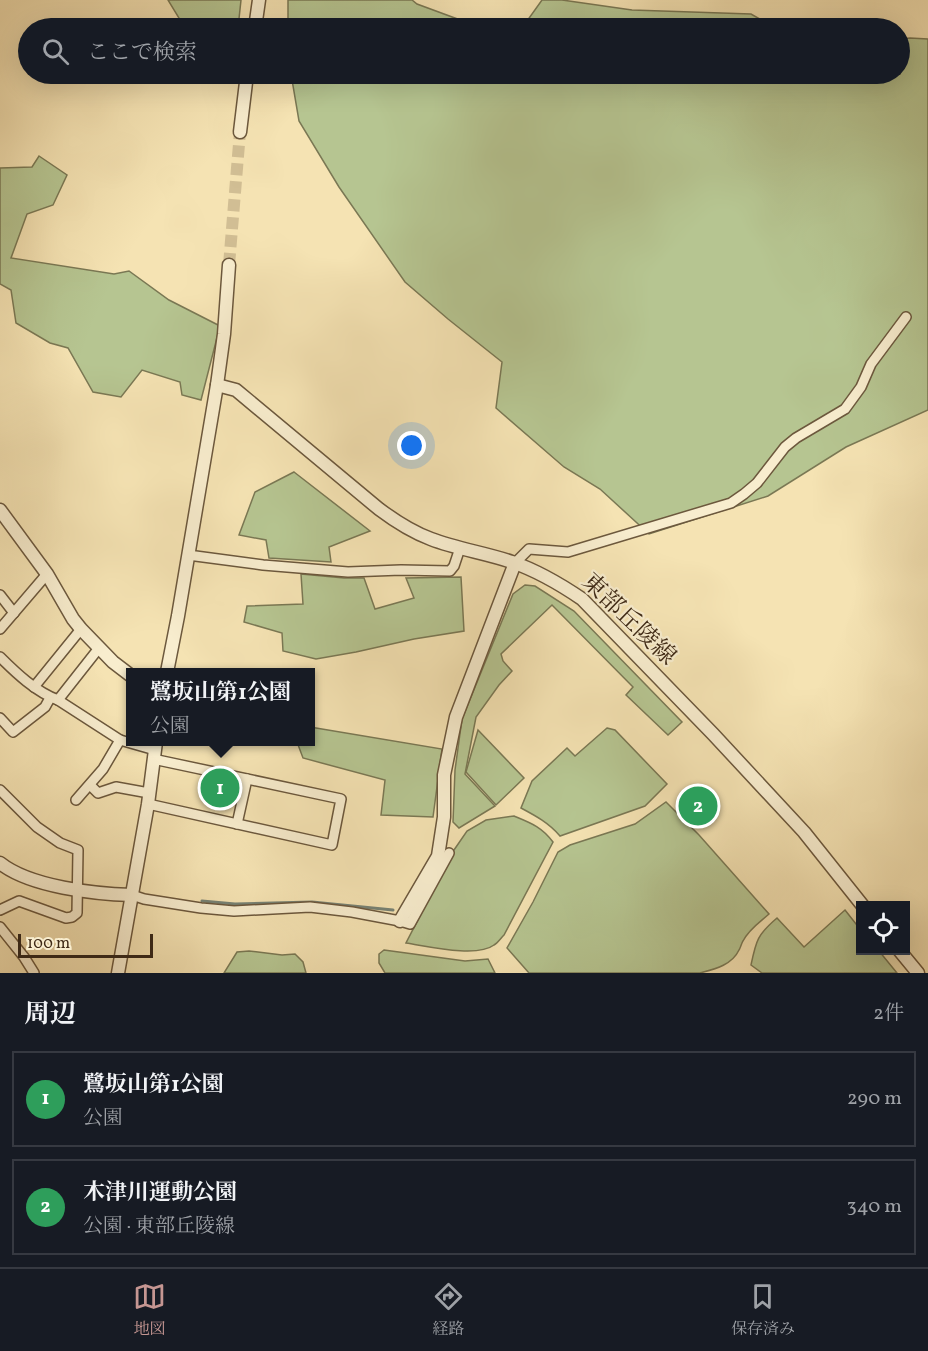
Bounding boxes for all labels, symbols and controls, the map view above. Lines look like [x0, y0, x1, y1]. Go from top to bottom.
search box [18, 18, 910, 84]
icon: search [39, 35, 72, 68]
text: ここで検索 [87, 38, 197, 69]
your location [397, 431, 426, 460]
street label: 東部丘陵線 [573, 566, 683, 674]
popup [126, 668, 315, 746]
text: 鷺坂山第1公園 [150, 678, 291, 709]
text: 公園 [150, 713, 190, 741]
pin: 1 [200, 766, 240, 810]
pin: 2 [678, 784, 718, 828]
map controls [856, 901, 910, 955]
button: locate [856, 901, 910, 955]
scale bar [18, 931, 153, 958]
text: 100 m [27, 933, 70, 955]
text: 周辺 [24, 997, 76, 1033]
text: 2件 [873, 1000, 904, 1028]
text: 鷺坂山第1公園 [83, 1070, 224, 1101]
text: 1 [41, 1085, 50, 1113]
text: 290 m [847, 1085, 902, 1113]
text: 公園 [83, 1105, 123, 1133]
text: 木津川運動公園 [83, 1178, 237, 1209]
text: 2 [40, 1193, 51, 1221]
text: 340 m [846, 1193, 902, 1221]
text: 公園 · 東部丘陵線 [83, 1213, 235, 1241]
tab: 地図 [133, 1280, 166, 1341]
tab: 経路 [432, 1280, 465, 1341]
tab: 保存済み [731, 1280, 795, 1341]

